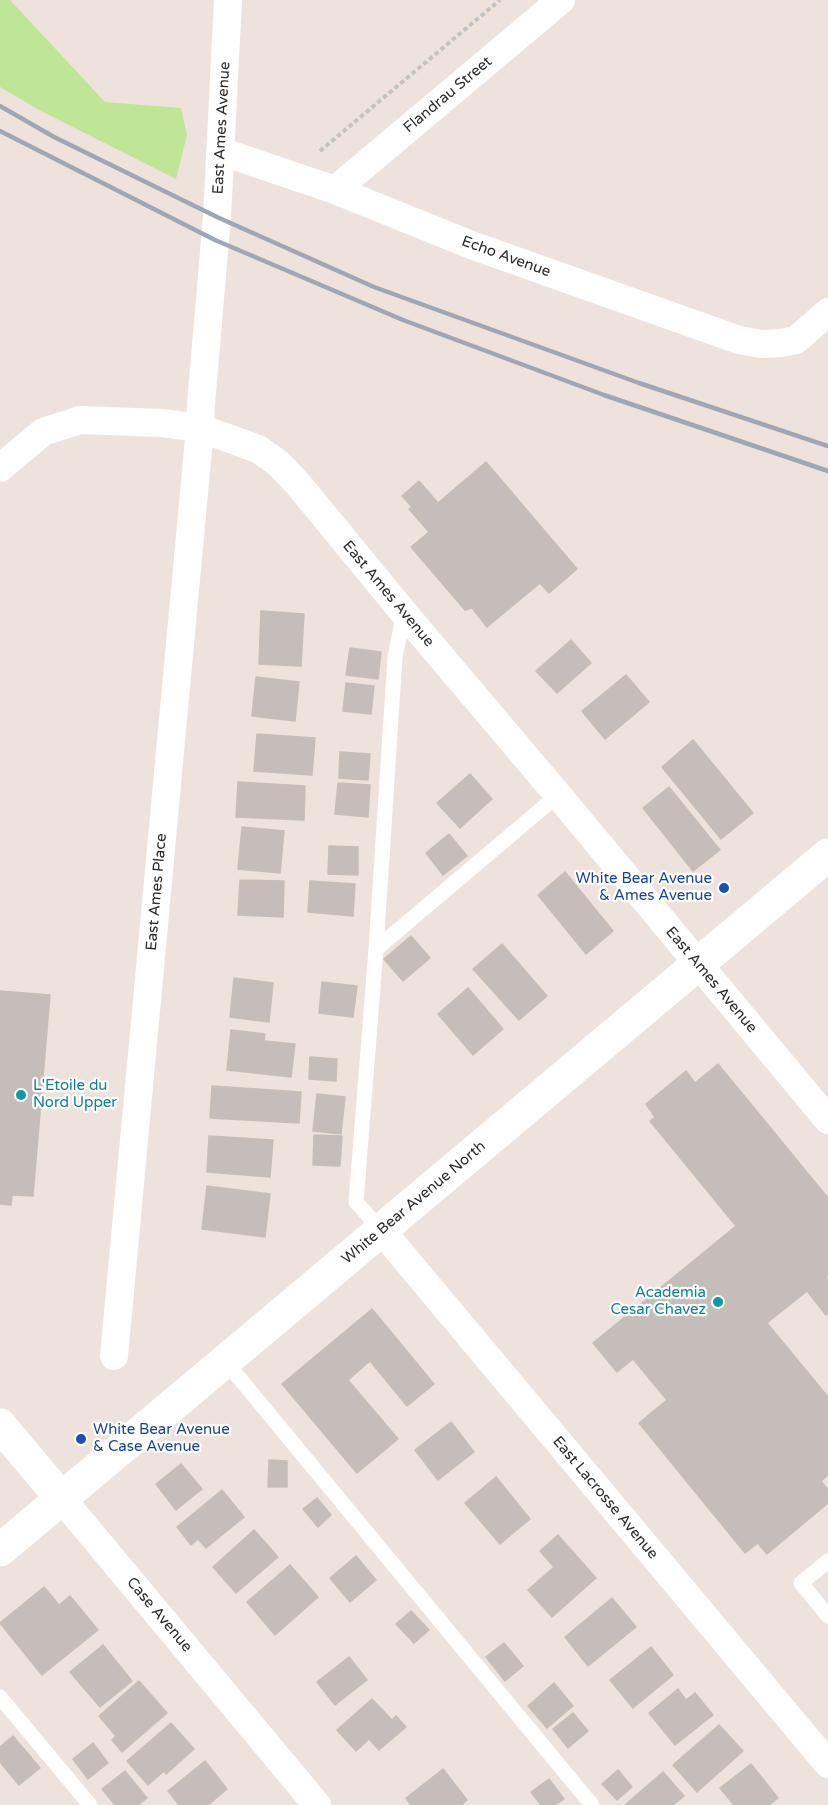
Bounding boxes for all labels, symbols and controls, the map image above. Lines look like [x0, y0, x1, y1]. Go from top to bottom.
street label: Flandrau Street [400, 53, 496, 137]
street label: East Ames Avenue [210, 61, 234, 195]
street label: Echo Avenue [459, 233, 553, 281]
street label: East Ames Avenue [338, 537, 438, 651]
street label: East Ames Place [143, 833, 171, 951]
place label: White Bear Avenue & Ames Avenue [575, 870, 712, 905]
marker: White Bear Avenue & Ames Avenue [717, 881, 731, 895]
street label: East Ames Avenue [661, 923, 761, 1037]
place label: L'Etoile du Nord Upper [33, 1077, 117, 1112]
marker: L'Etoile du Nord Upper [14, 1088, 28, 1102]
street label: White Bear Avenue North [338, 1138, 490, 1268]
place label: Academia Cesar Chavez [610, 1284, 706, 1319]
marker: Academia Cesar Chavez [711, 1295, 725, 1309]
place label: White Bear Avenue & Case Avenue [93, 1421, 230, 1456]
marker: White Bear Avenue & Case Avenue [74, 1432, 88, 1446]
street label: East Lacrosse Avenue [548, 1433, 662, 1563]
street label: Case Avenue [122, 1574, 196, 1656]

